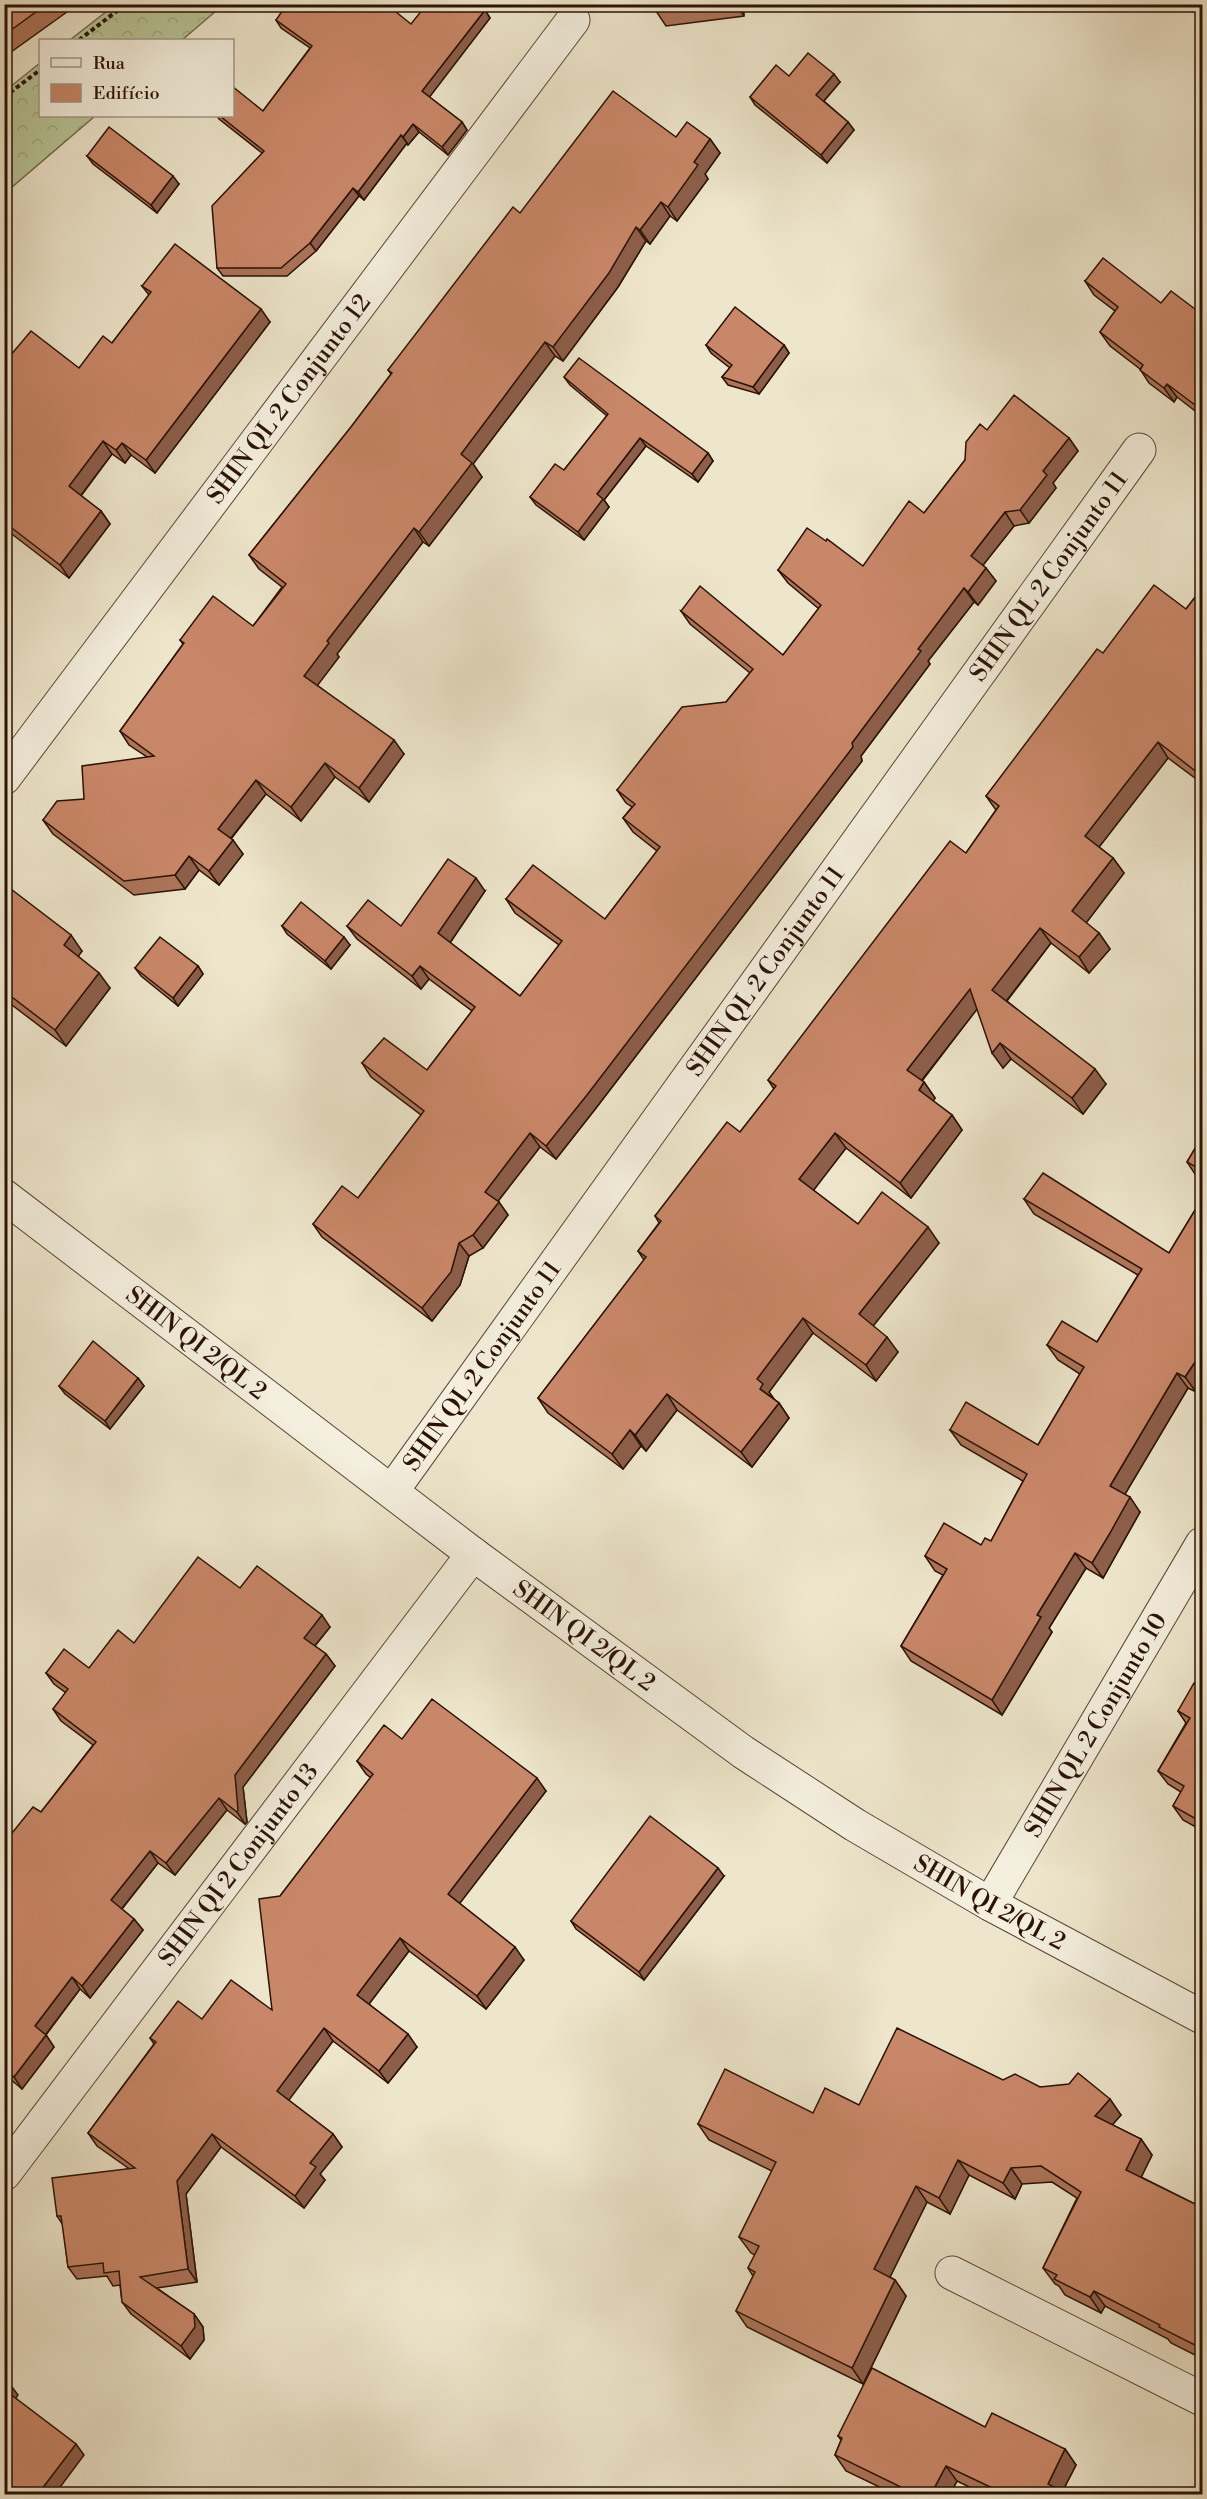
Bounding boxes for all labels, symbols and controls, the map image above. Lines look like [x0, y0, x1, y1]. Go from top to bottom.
legend [39, 39, 234, 117]
text: Rua [93, 52, 126, 75]
text: Edifício [93, 82, 160, 105]
street label: SHIN QL 2 Conjunto 12 [201, 289, 378, 510]
street label: SHIN QL 2 Conjunto 11 [964, 465, 1135, 688]
street label: SHIN QL 2 Conjunto 11 [680, 860, 852, 1083]
street label: SHIN QL 2 Conjunto 11 [397, 1255, 568, 1477]
street label: SHIN QI 2/QL 2 [119, 1280, 272, 1407]
street label: SHIN QI 2/QL 2 [507, 1574, 661, 1699]
street label: SHIN QL 2 Conjunto 10 [1019, 1608, 1174, 1843]
street label: SHIN QI 2 Conjunto 13 [152, 1758, 325, 1973]
street label: SHIN QI 2/QL 2 [908, 1849, 1070, 1958]

